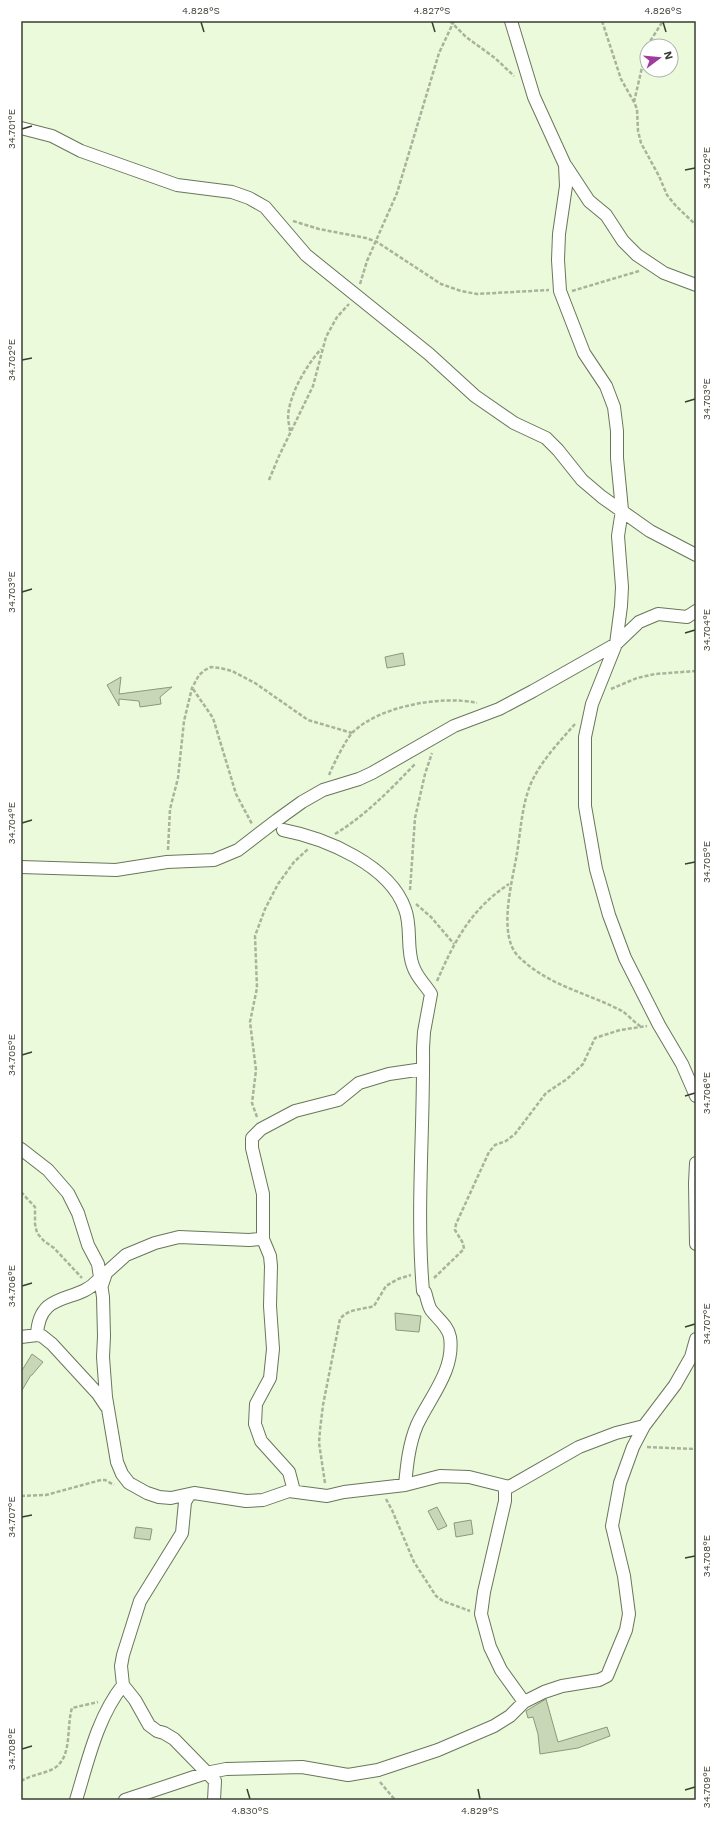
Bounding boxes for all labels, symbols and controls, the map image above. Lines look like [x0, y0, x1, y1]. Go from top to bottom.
text: 4.828°S [182, 5, 220, 16]
text: 4.827°S [413, 5, 451, 16]
text: 4.826°S [644, 5, 682, 16]
north arrow [639, 38, 679, 78]
text: N [661, 50, 676, 61]
text: 34.701°E [6, 109, 17, 149]
text: 34.702°E [701, 147, 712, 189]
text: 34.702°E [6, 339, 17, 381]
text: 34.703°E [701, 378, 712, 420]
text: 34.703°E [6, 571, 17, 613]
text: 34.704°E [701, 609, 712, 651]
text: 34.704°E [6, 802, 17, 844]
text: 34.705°E [701, 841, 712, 883]
text: 34.705°E [6, 1034, 17, 1076]
text: 34.706°E [701, 1072, 712, 1114]
text: 34.706°E [6, 1265, 17, 1307]
text: 34.707°E [701, 1303, 712, 1345]
text: 34.707°E [6, 1496, 17, 1538]
text: 34.708°E [701, 1535, 712, 1577]
text: 34.708°E [6, 1728, 17, 1770]
text: 34.709°E [701, 1766, 712, 1808]
text: 4.830°S [231, 1805, 269, 1816]
text: 4.829°S [461, 1805, 499, 1816]

